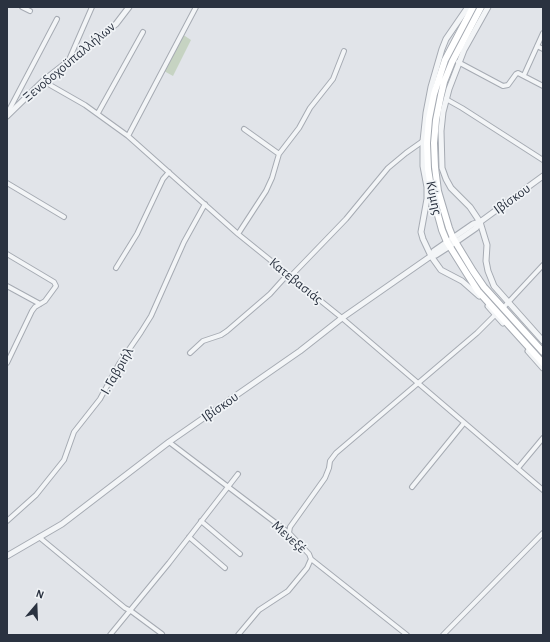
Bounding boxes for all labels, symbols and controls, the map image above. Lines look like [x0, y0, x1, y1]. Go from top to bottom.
street label: Ξενοδοχοϋπαλλήλων [19, 18, 119, 106]
street label: Κύμης [422, 179, 446, 217]
street label: Ιβίσκου [490, 180, 534, 218]
street label: Κατεβασιάς [266, 254, 326, 308]
street label: Ι. Γαβριήλ [97, 344, 137, 398]
street label: Ιβίσκου [198, 388, 242, 426]
street label: Μενεξέ [268, 517, 310, 557]
north arrow [16, 586, 56, 626]
text: N [35, 588, 45, 601]

